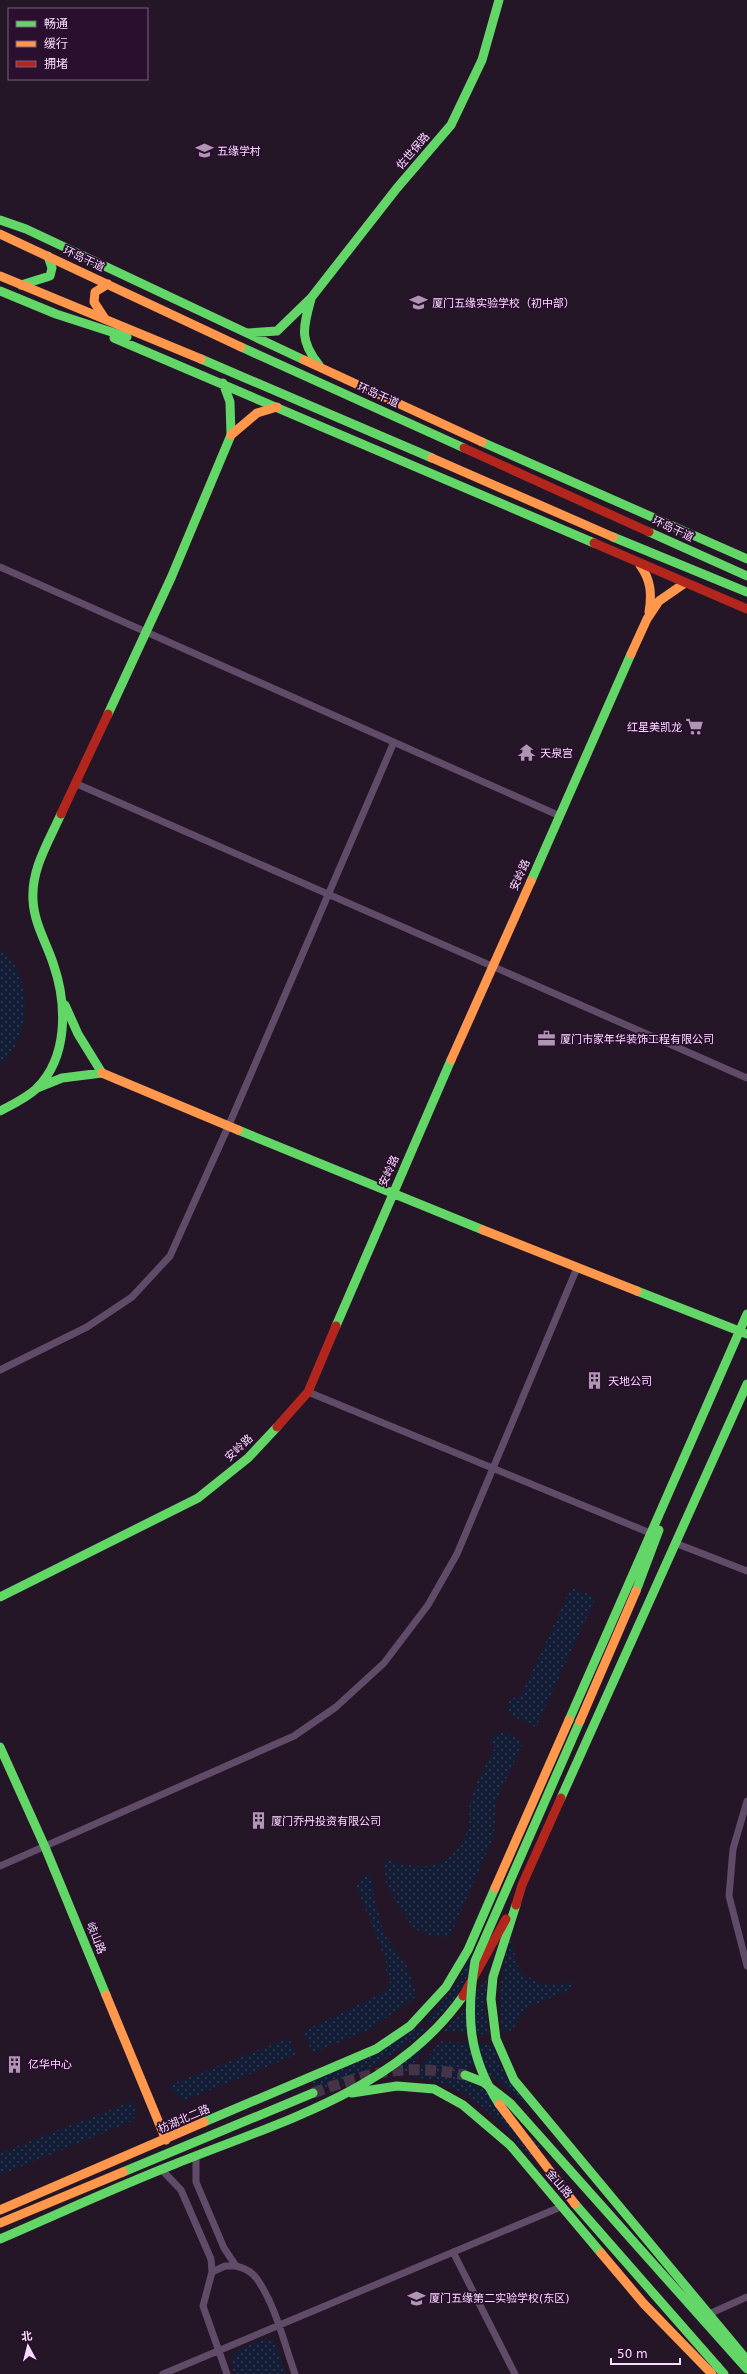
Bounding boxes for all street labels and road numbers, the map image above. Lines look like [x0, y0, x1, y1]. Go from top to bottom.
street label: 佐世保路 [394, 130, 432, 172]
street label: 环岛干道 [61, 244, 107, 274]
street label: 环岛干道 [355, 380, 401, 410]
street label: 环岛干道 [650, 514, 696, 544]
street label: 安岭路 [507, 857, 533, 893]
street label: 安岭路 [376, 1153, 402, 1189]
street label: 安岭路 [222, 1432, 256, 1464]
street label: 岐山路 [84, 1920, 108, 1956]
street label: 枋湖北二路 [156, 2102, 212, 2136]
street label: 金山路 [543, 2167, 575, 2201]

